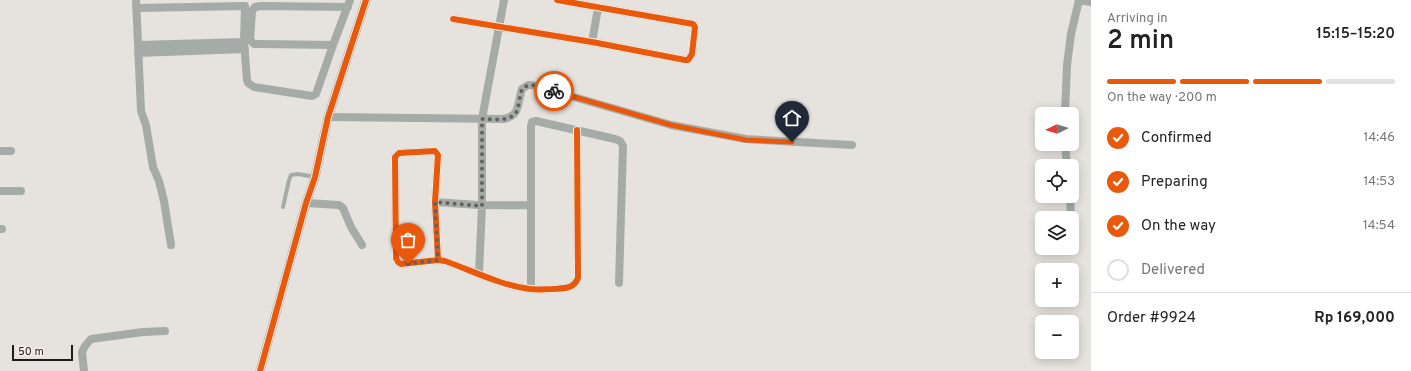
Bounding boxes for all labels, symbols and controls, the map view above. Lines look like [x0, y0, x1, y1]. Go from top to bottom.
text: Arriving in [1107, 11, 1168, 27]
text: 2 min [1107, 25, 1174, 58]
text: 15:15–15:20 [1316, 25, 1395, 44]
courier [534, 71, 574, 111]
icon: bike [543, 80, 565, 102]
text: On the way · 200 m [1107, 90, 1217, 106]
pin [775, 101, 809, 142]
icon: home [781, 107, 803, 129]
north arrow [1035, 107, 1079, 151]
map controls [1035, 107, 1079, 359]
icon: check [1107, 127, 1129, 149]
text: Confirmed [1141, 129, 1212, 148]
text: 14:46 [1364, 130, 1395, 146]
button: locate [1035, 159, 1079, 203]
icon: check [1107, 171, 1129, 193]
text: Preparing [1141, 173, 1208, 192]
text: 14:53 [1364, 174, 1395, 190]
button: layers [1035, 211, 1079, 255]
icon: check [1107, 215, 1129, 237]
text: On the way [1141, 217, 1216, 236]
text: 14:54 [1363, 218, 1395, 234]
pin [391, 223, 425, 264]
icon: bag [397, 229, 419, 251]
text: Delivered [1141, 261, 1205, 280]
button: + [1035, 263, 1079, 307]
text: Order #9924 [1107, 309, 1196, 328]
text: Rp 169,000 [1314, 309, 1395, 328]
button: − [1035, 315, 1079, 359]
scale bar [12, 343, 73, 362]
text: 50 m [18, 345, 44, 359]

